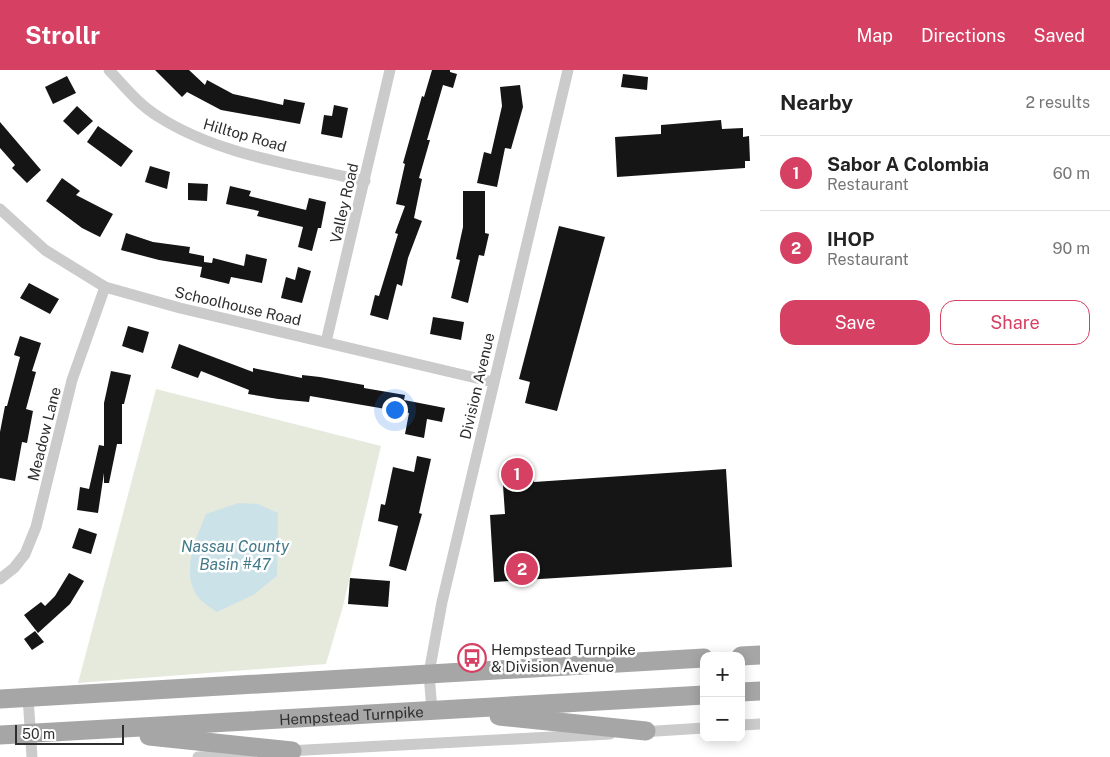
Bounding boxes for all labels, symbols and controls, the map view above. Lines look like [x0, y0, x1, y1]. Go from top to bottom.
text: Strollr [25, 21, 100, 49]
text: Map [856, 25, 893, 46]
text: Directions [921, 25, 1006, 46]
text: Saved [1034, 25, 1085, 46]
text: Nearby [780, 90, 853, 115]
text: 2 results [1025, 93, 1090, 112]
street label: Hilltop Road [201, 115, 289, 155]
text: Sabor A Colombia [827, 153, 989, 175]
street label: Valley Road [327, 161, 361, 245]
text: 1 [793, 164, 799, 183]
text: 60 m [1053, 164, 1090, 183]
text: Restaurant [827, 175, 909, 194]
text: IHOP [827, 228, 874, 250]
text: 2 [791, 239, 801, 258]
text: 90 m [1053, 239, 1090, 258]
text: Restaurant [827, 250, 909, 269]
street label: Schoolhouse Road [173, 283, 303, 329]
button: Save [780, 300, 930, 345]
button: Share [940, 300, 1090, 345]
street label: Division Avenue [456, 331, 498, 441]
street label: Meadow Lane [24, 385, 64, 483]
your location [382, 397, 408, 423]
pin: 1 [501, 455, 533, 493]
water label: Nassau County Basin #47 [181, 537, 290, 574]
pin: 2 [506, 550, 538, 588]
place label: Hempstead Turnpike & Division Avenue [491, 641, 636, 675]
bus stop icon: Hempstead Turnpike & Division Avenue [457, 643, 487, 673]
map controls [700, 652, 745, 742]
button: + [700, 652, 745, 697]
button: − [700, 697, 745, 742]
street label: Hempstead Turnpike [279, 702, 424, 728]
scale bar [15, 722, 124, 745]
text: 50 m [22, 726, 55, 742]

